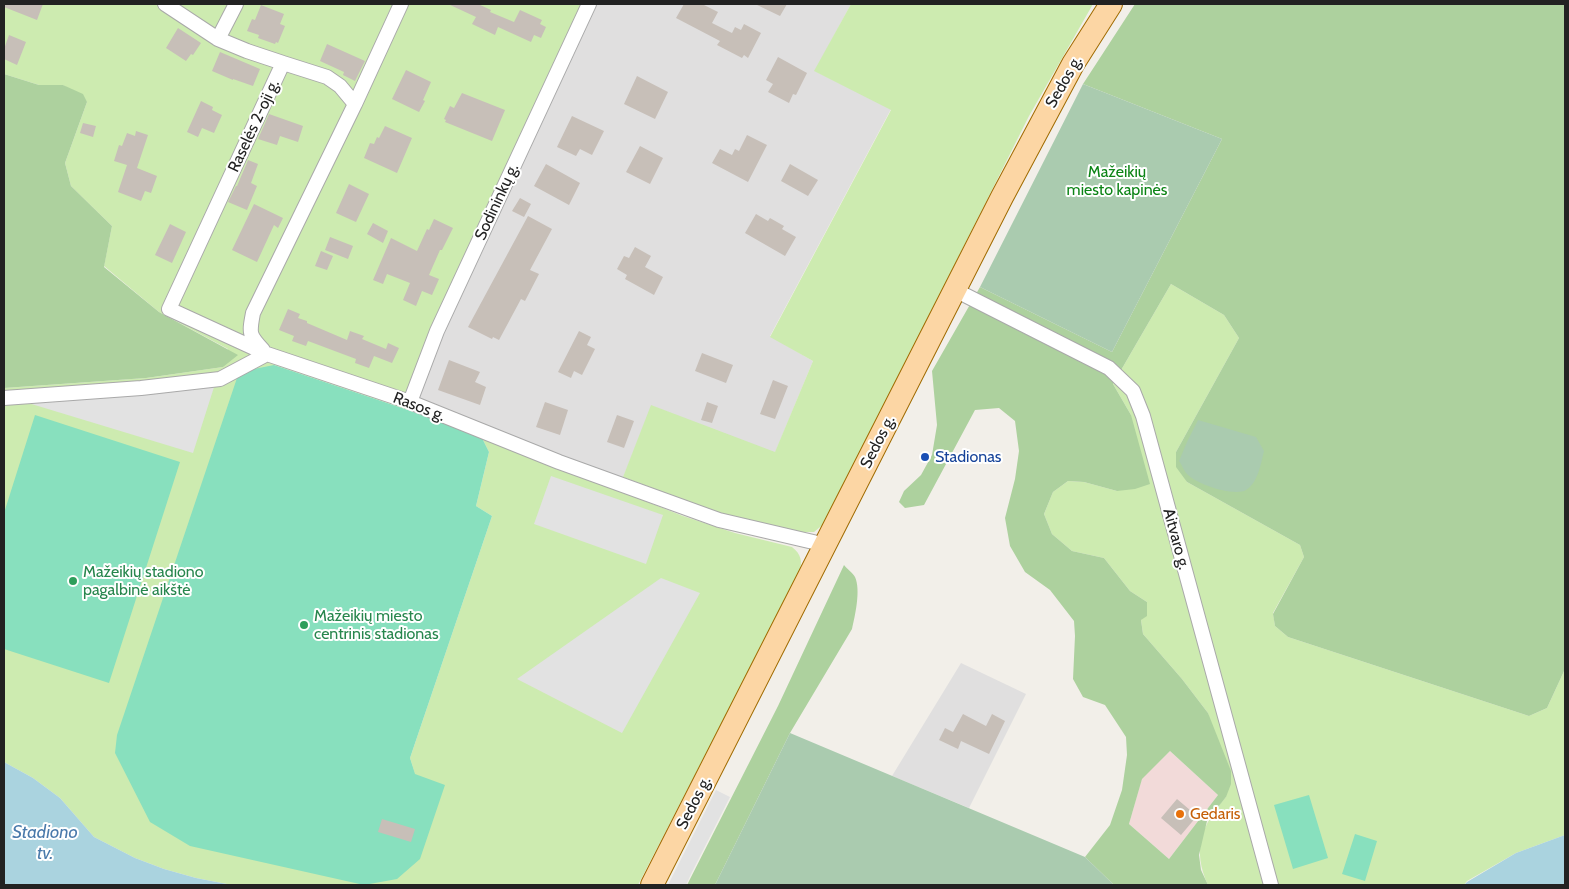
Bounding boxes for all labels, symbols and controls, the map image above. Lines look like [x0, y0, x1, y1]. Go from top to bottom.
street label: Sedos g. [1042, 53, 1086, 111]
street label: Raselės 2-oji g. [224, 77, 284, 175]
street label: Sodininkų g. [471, 161, 523, 243]
park label: Mažeikių miesto kapinės [1067, 162, 1167, 200]
street label: Rasos g. [390, 388, 448, 426]
street label: Sedos g. [857, 412, 899, 472]
place label: Stadionas [935, 447, 1001, 467]
marker: Stadionas [919, 451, 931, 463]
street label: Aitvaro g. [1159, 506, 1193, 572]
place label: Mažeikių stadiono pagalbinė aikštė [83, 562, 204, 600]
marker: Mažeikių stadiono pagalbinė aikštė [67, 575, 79, 587]
place label: Mažeikių miesto centrinis stadionas [314, 606, 439, 644]
marker: Mažeikių miesto centrinis stadionas [298, 619, 310, 631]
street label: Sedos g. [673, 773, 715, 833]
place label: Gedaris [1190, 804, 1240, 824]
marker: Gedaris [1174, 808, 1186, 820]
water label: Stadiono tv. [12, 822, 78, 864]

